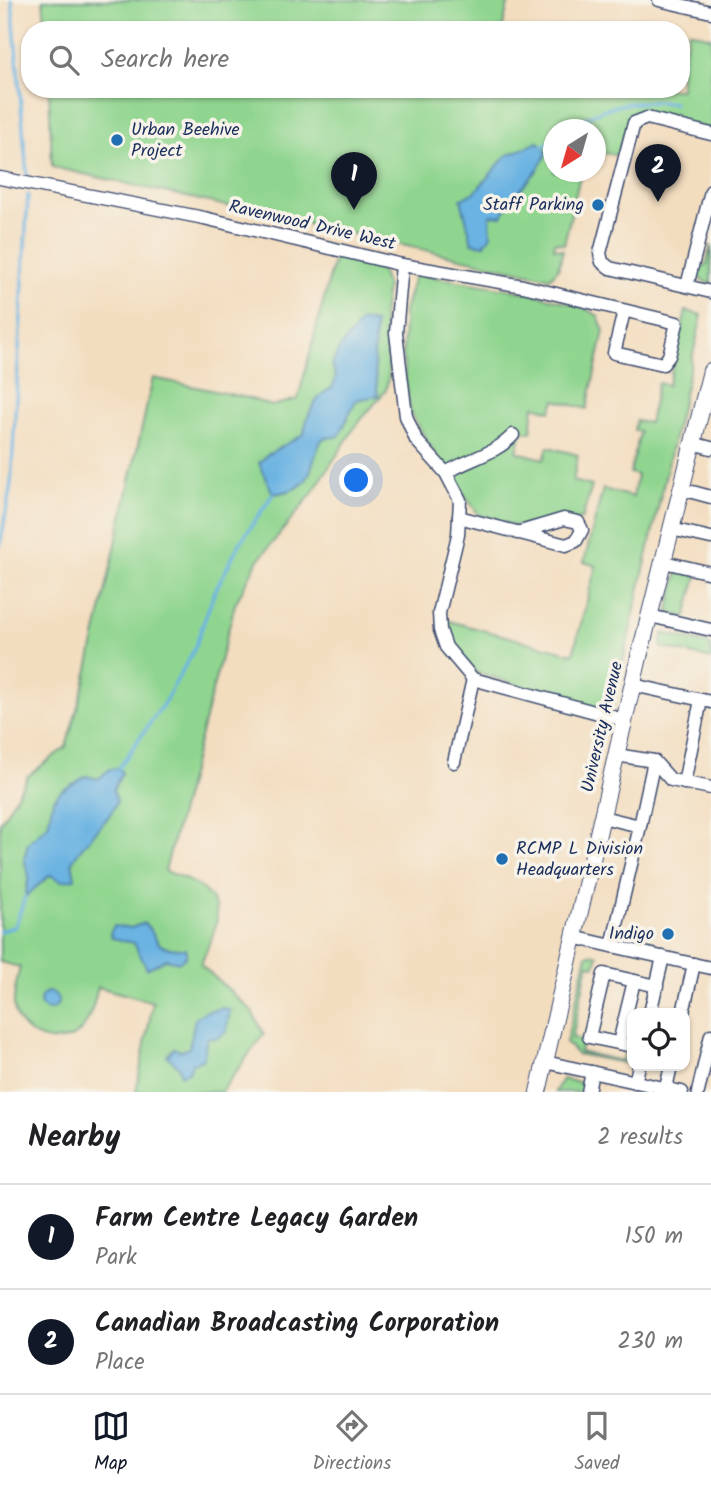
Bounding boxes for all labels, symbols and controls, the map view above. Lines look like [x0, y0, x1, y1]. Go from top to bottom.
search box [21, 21, 690, 98]
text: Search here [101, 39, 229, 81]
icon: search [45, 41, 83, 79]
place label: Urban Beehive Project [131, 116, 240, 166]
north arrow [543, 119, 606, 182]
marker: Urban Beehive Project [109, 132, 125, 148]
pin: 2 [635, 144, 681, 202]
pin: 1 [331, 152, 377, 210]
place label: Staff Parking [483, 191, 584, 220]
street label: Ravenwood Drive West [226, 193, 399, 260]
marker: Staff Parking [590, 197, 606, 213]
your location [339, 463, 373, 497]
street label: University Avenue [574, 659, 632, 795]
place label: RCMP L Division Headquarters [516, 835, 643, 885]
marker: RCMP L Division Headquarters [494, 851, 510, 867]
place label: Indigo [609, 920, 654, 949]
marker: Indigo [660, 926, 676, 942]
map controls [627, 1008, 690, 1071]
button: locate [627, 1008, 690, 1071]
text: Nearby [28, 1114, 120, 1162]
text: 2 results [597, 1120, 683, 1156]
text: Farm Centre Legacy Garden [95, 1198, 418, 1240]
text: 1 [48, 1219, 54, 1255]
text: 150 m [624, 1219, 683, 1255]
text: Park [95, 1240, 137, 1276]
text: Canadian Broadcasting Corporation [95, 1303, 499, 1345]
text: 2 [44, 1324, 58, 1360]
text: 230 m [617, 1324, 683, 1360]
text: Place [95, 1345, 145, 1381]
tab: Map [92, 1407, 130, 1479]
tab: Directions [313, 1407, 391, 1479]
tab: Saved [574, 1407, 619, 1479]

